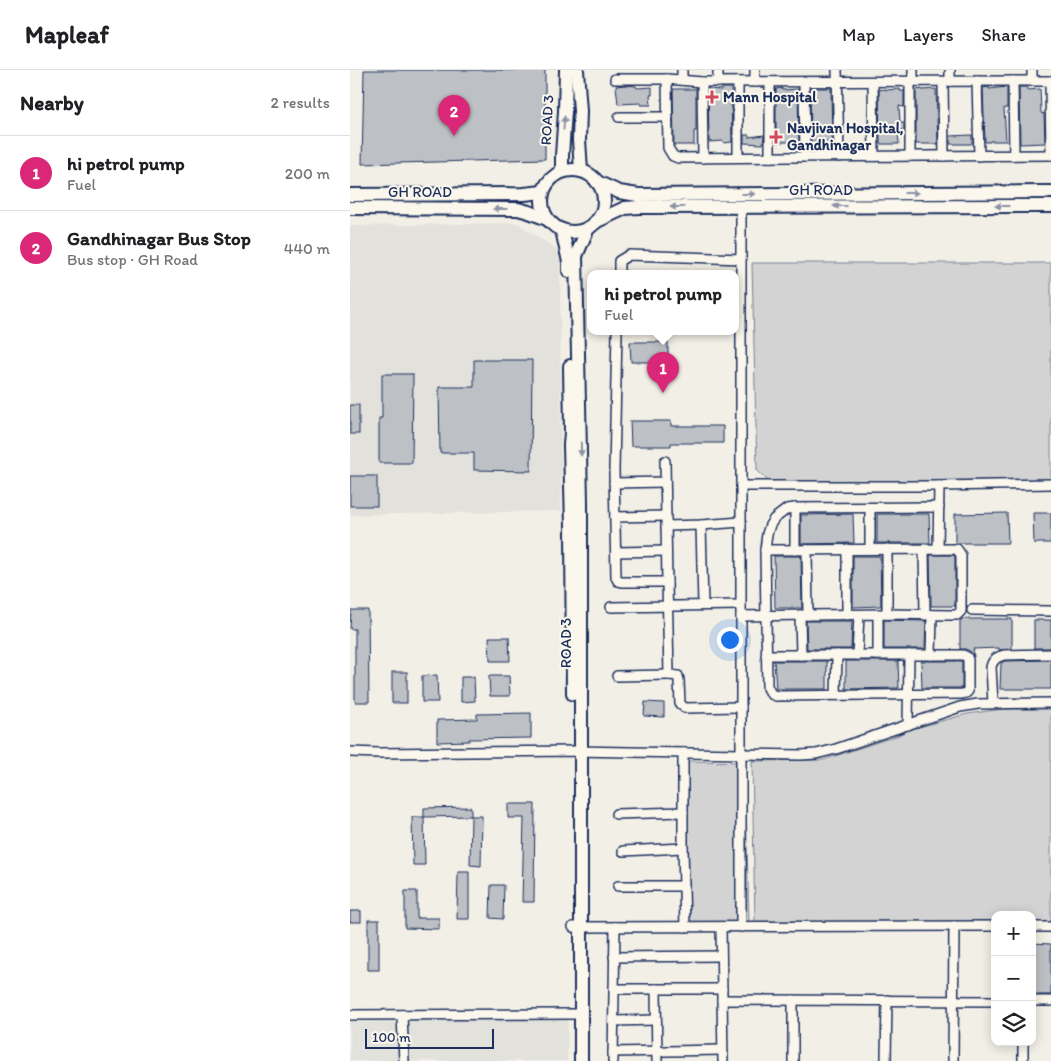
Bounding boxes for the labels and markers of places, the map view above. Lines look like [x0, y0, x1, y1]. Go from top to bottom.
place label: Mann Hospital [723, 88, 817, 107]
marker: Mann Hospital [705, 90, 719, 104]
pin: 2 [438, 95, 470, 136]
place label: Navjivan Hospital, Gandhinagar [787, 119, 904, 155]
marker: Navjivan Hospital, Gandhinagar [769, 130, 783, 144]
pin: 1 [647, 352, 679, 393]

